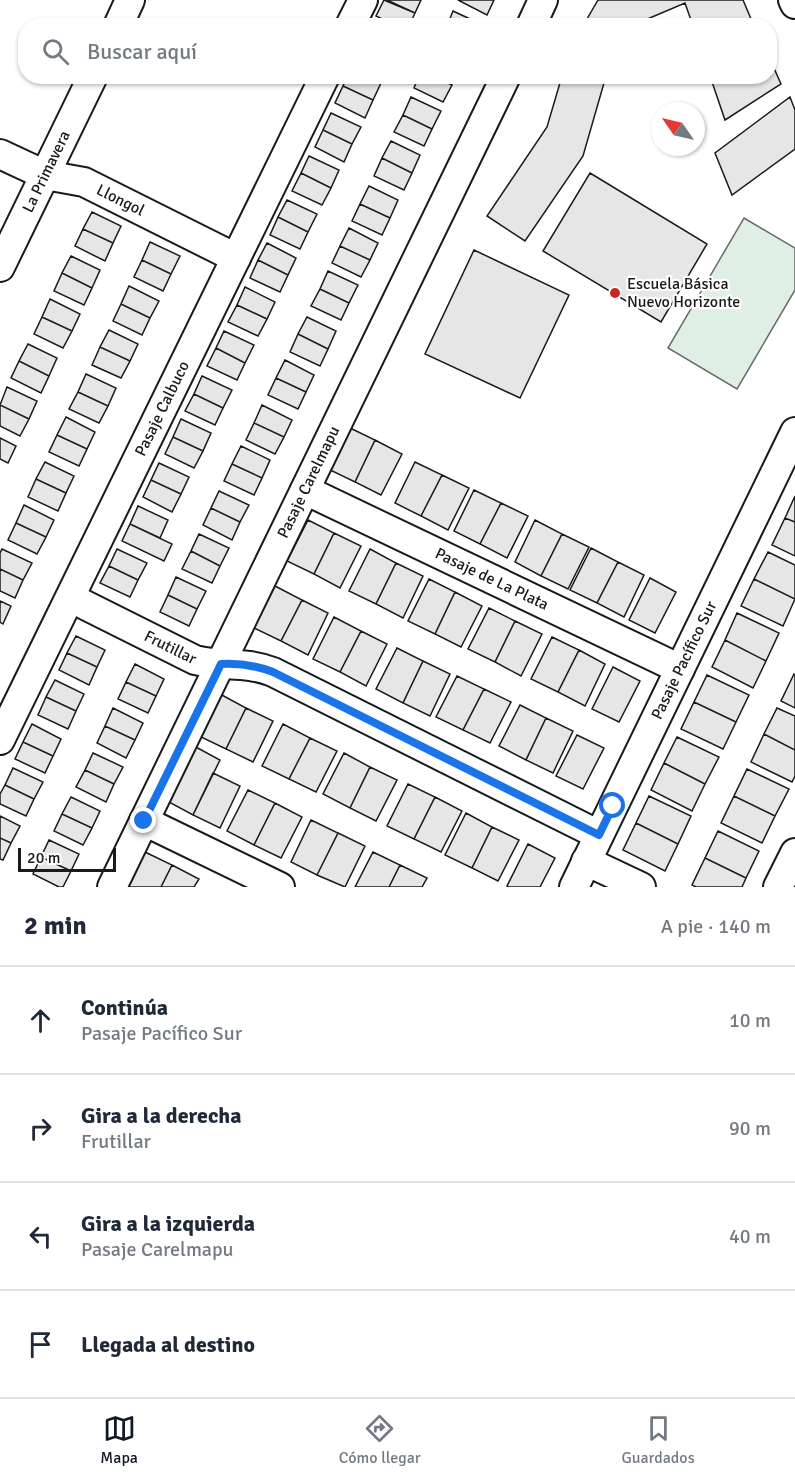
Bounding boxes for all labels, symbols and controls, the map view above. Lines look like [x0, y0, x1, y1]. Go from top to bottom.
search box [18, 18, 777, 84]
icon: search [39, 35, 72, 68]
text: Buscar aquí [87, 38, 197, 65]
north arrow [651, 102, 705, 156]
street label: La Primavera [18, 127, 75, 216]
street label: Llongol [93, 180, 148, 221]
place label: Escuela Básica Nuevo Horizonte [627, 274, 740, 312]
marker: Escuela Básica Nuevo Horizonte [608, 286, 622, 300]
street label: Pasaje Calbuco [131, 358, 194, 459]
street label: Pasaje Carelmapu [273, 423, 344, 542]
street label: Pasaje de La Plata [432, 544, 552, 615]
street label: Pasaje Pacífico Sur [647, 598, 721, 723]
street label: Frutillar [141, 626, 200, 669]
route start [599, 792, 625, 818]
route end [130, 807, 156, 833]
scale bar [18, 845, 116, 872]
text: 20 m [27, 848, 61, 868]
text: 2 min [24, 910, 87, 942]
text: A pie · 140 m [661, 914, 771, 939]
text: Continúa [81, 994, 168, 1021]
icon: ahead [24, 1004, 57, 1037]
text: 10 m [729, 1008, 771, 1033]
text: Pasaje Pacífico Sur [81, 1021, 242, 1046]
text: Gira a la derecha [81, 1102, 242, 1129]
icon: right [24, 1112, 57, 1145]
text: 90 m [729, 1116, 771, 1141]
text: Frutillar [81, 1129, 151, 1154]
text: Gira a la izquierda [81, 1210, 255, 1237]
icon: left [24, 1220, 57, 1253]
text: 40 m [729, 1224, 771, 1249]
text: Pasaje Carelmapu [81, 1237, 234, 1262]
icon: arrive [24, 1328, 57, 1361]
text: Llegada al destino [81, 1331, 255, 1358]
tab: Mapa [100, 1412, 138, 1468]
tab: Cómo llegar [339, 1412, 421, 1468]
tab: Guardados [621, 1412, 695, 1468]

